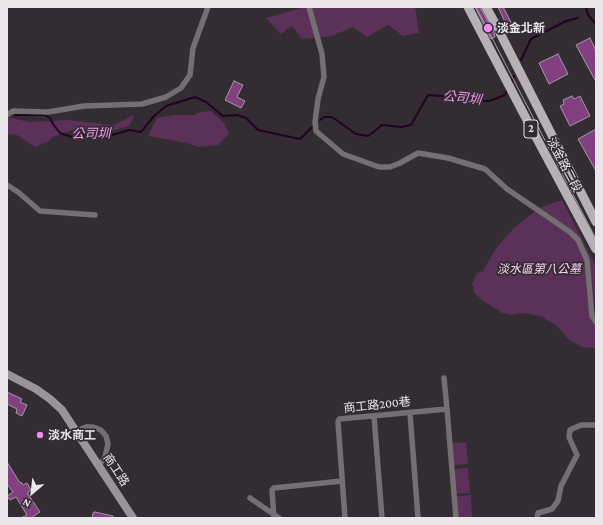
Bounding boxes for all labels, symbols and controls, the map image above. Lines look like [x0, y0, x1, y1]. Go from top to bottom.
place label: 淡金北新 [497, 21, 545, 35]
marker: 淡金北新 [482, 22, 494, 34]
water label: 公司圳 [442, 88, 482, 108]
road number: 2 [524, 120, 538, 138]
water label: 公司圳 [71, 126, 111, 142]
street label: 淡金路二段 [544, 135, 584, 195]
park label: 淡水區第八公墓 [497, 262, 581, 276]
street label: 商工路200巷 [343, 394, 411, 416]
place label: 淡水商工 [48, 428, 96, 442]
marker: 淡水商工 [35, 430, 45, 440]
street label: 商工路 [100, 451, 132, 489]
north arrow [12, 473, 52, 513]
text: N [20, 497, 32, 511]

